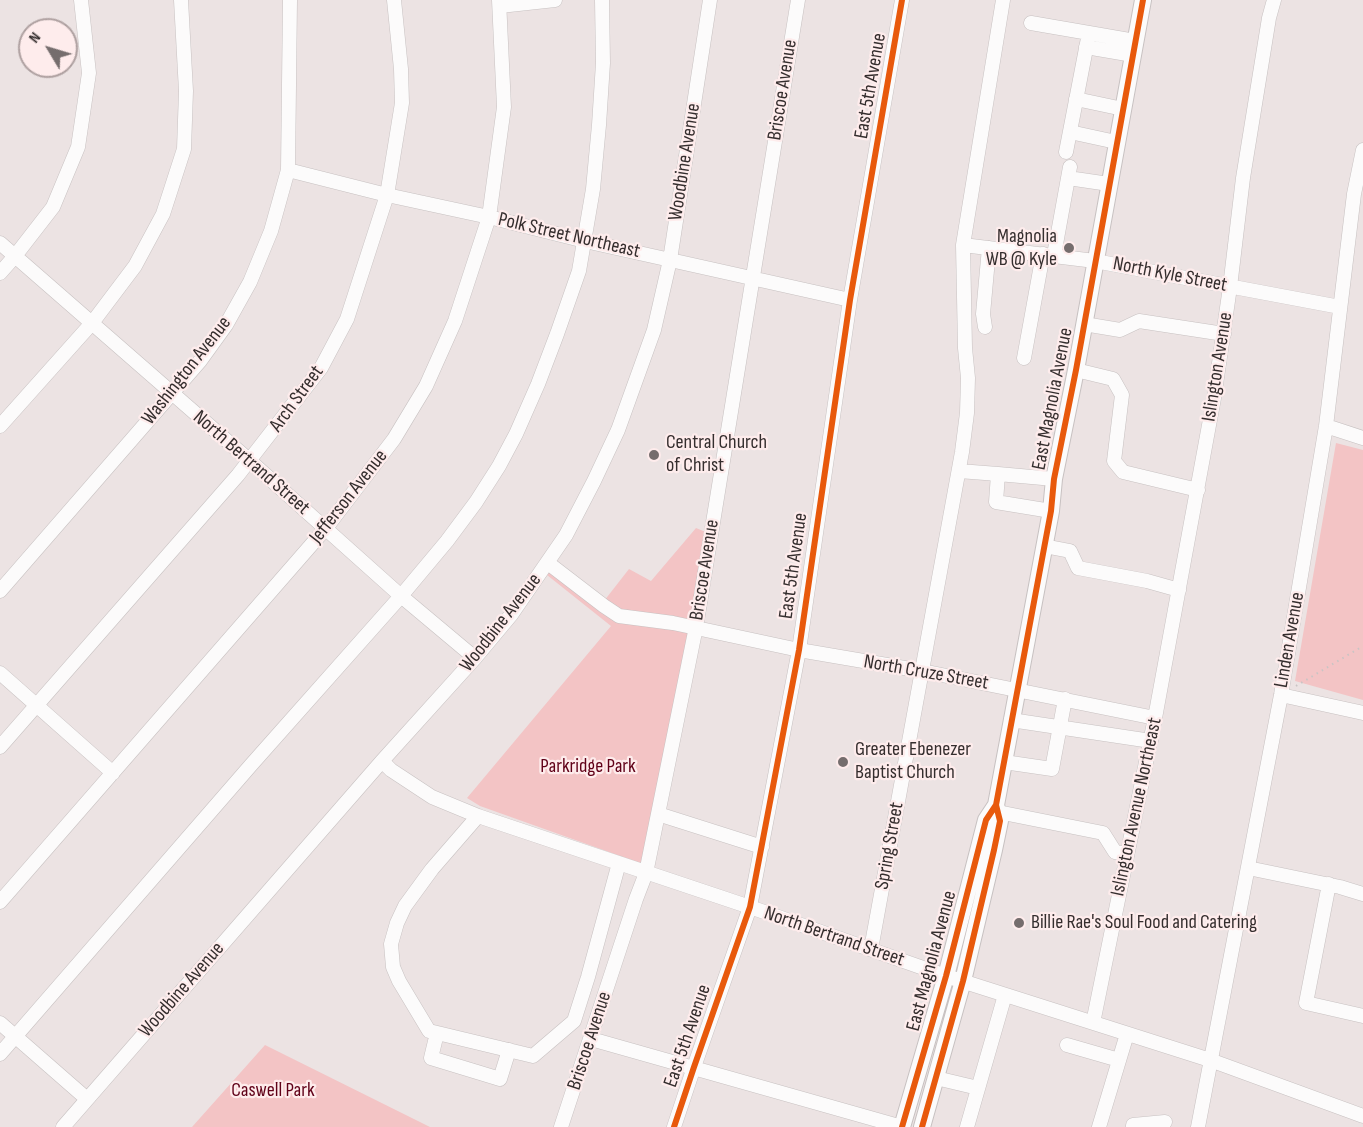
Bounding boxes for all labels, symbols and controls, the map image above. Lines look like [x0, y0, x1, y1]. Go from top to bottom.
north arrow [18, 18, 78, 78]
text: N [25, 29, 45, 47]
street label: East 5th Avenue [850, 31, 892, 141]
street label: Briscoe Avenue [763, 38, 803, 142]
street label: Woodbine Avenue [664, 102, 706, 222]
street label: Polk Street Northeast [496, 208, 642, 264]
place label: Magnolia WB @ Kyle [986, 225, 1057, 272]
marker: Magnolia WB @ Kyle [1062, 241, 1076, 255]
street label: North Kyle Street [1111, 252, 1229, 298]
street label: Islington Avenue [1198, 311, 1238, 423]
street label: Washington Avenue [137, 312, 237, 430]
street label: East Magnolia Avenue [1027, 326, 1079, 472]
street label: Arch Street [265, 361, 329, 437]
street label: North Bertrand Street [188, 406, 314, 520]
place label: Central Church of Christ [666, 431, 767, 478]
street label: Jefferson Avenue [305, 445, 393, 549]
marker: Central Church of Christ [647, 448, 661, 462]
street label: East 5th Avenue [775, 511, 813, 621]
street label: Briscoe Avenue [685, 518, 725, 622]
street label: Woodbine Avenue [455, 569, 547, 677]
street label: Linden Avenue [1270, 590, 1310, 690]
street label: North Cruze Street [862, 650, 990, 696]
street label: Islington Avenue Northeast [1106, 716, 1168, 898]
place label: Greater Ebenezer Baptist Church [855, 738, 971, 785]
park label: Parkridge Park [540, 755, 636, 779]
marker: Greater Ebenezer Baptist Church [836, 755, 850, 769]
street label: Spring Street [871, 800, 909, 892]
street label: East Magnolia Avenue [902, 888, 962, 1034]
street label: North Bertrand Street [761, 902, 907, 972]
place label: Billie Rae's Soul Food and Catering [1031, 911, 1257, 935]
marker: Billie Rae's Soul Food and Catering [1012, 916, 1026, 930]
street label: Woodbine Avenue [134, 937, 230, 1043]
street label: East 5th Avenue [659, 982, 717, 1090]
street label: Briscoe Avenue [563, 989, 617, 1093]
park label: Caswell Park [231, 1079, 315, 1103]

